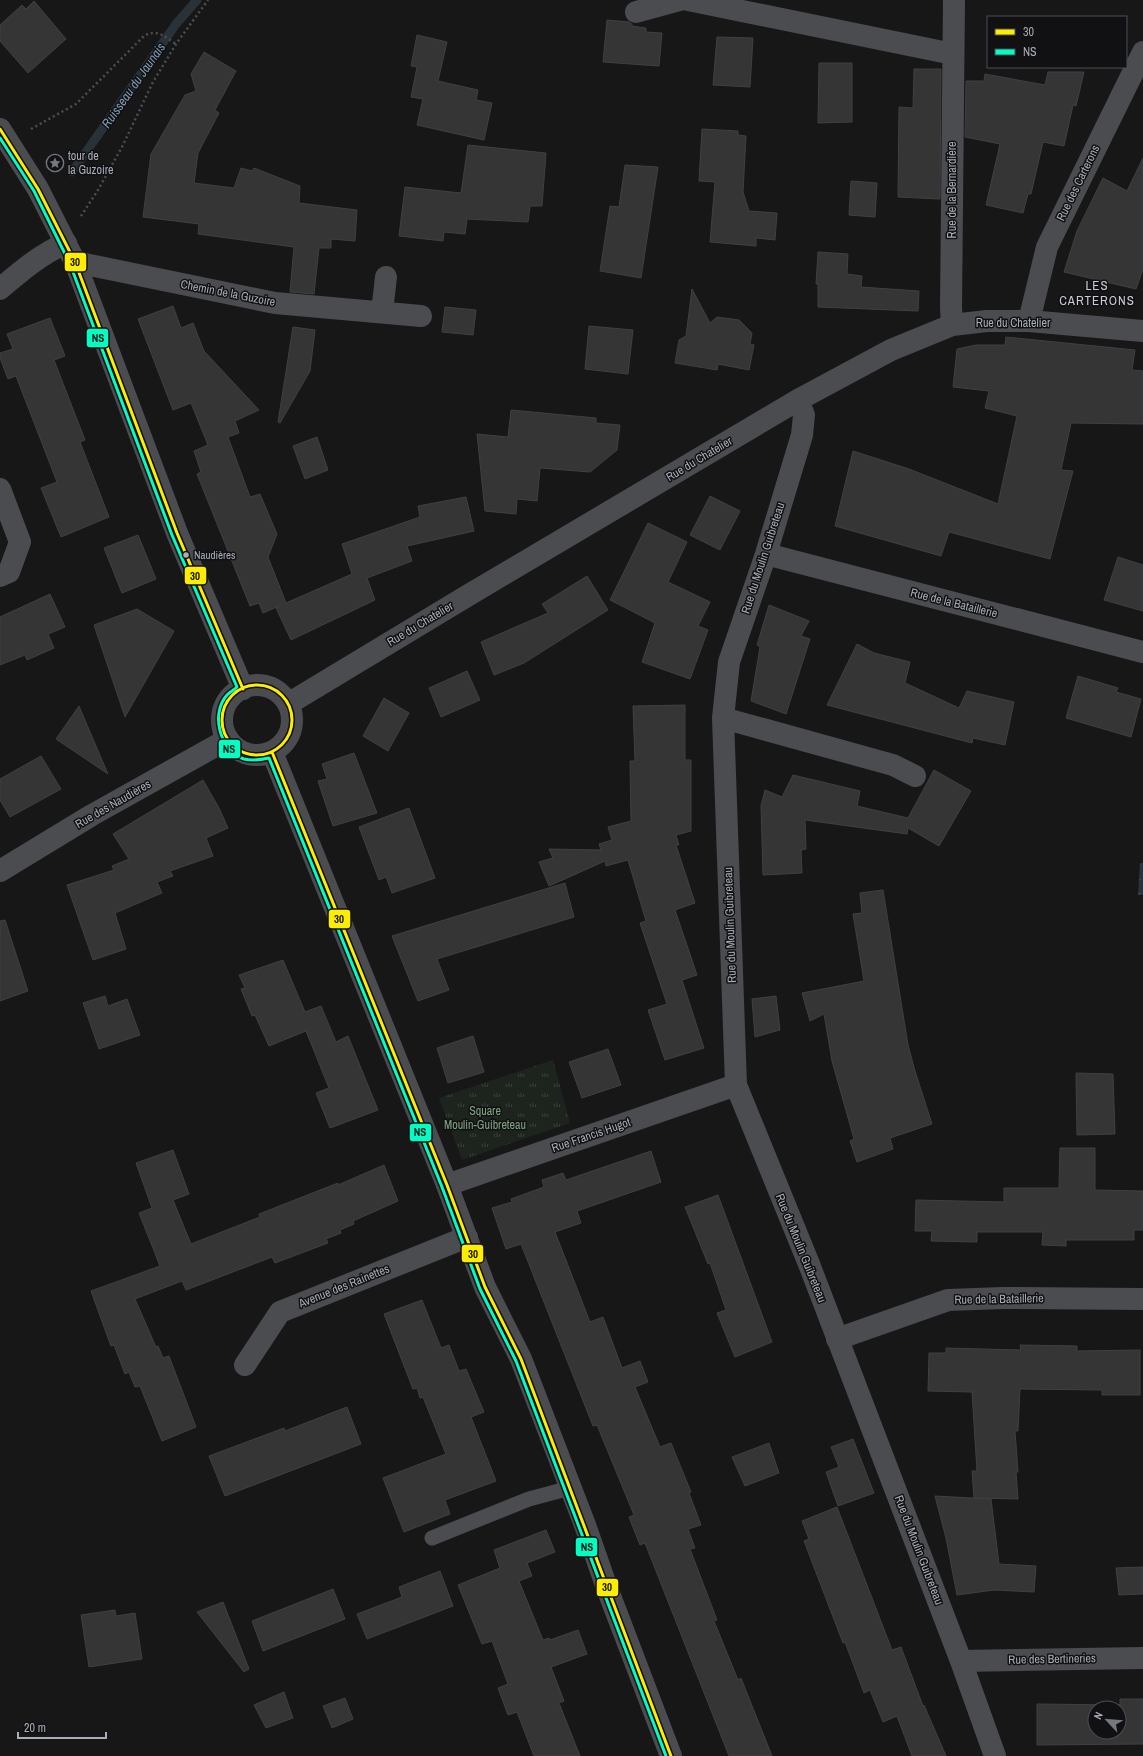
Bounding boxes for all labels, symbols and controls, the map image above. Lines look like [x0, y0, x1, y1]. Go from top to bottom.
legend [987, 16, 1127, 68]
text: 30 [1023, 24, 1034, 40]
water label: Ruisseau du Jaunais [98, 39, 169, 131]
text: NS [1023, 44, 1037, 60]
street label: Rue de la Bernardière [944, 142, 960, 238]
street label: Rue des Carterons [1053, 142, 1103, 224]
place label: tour de la Guzoire [68, 148, 113, 178]
place icon: tour de la Guzoire [45, 153, 65, 173]
line badge: 30 [64, 252, 87, 272]
text: 30 [70, 255, 80, 269]
street label: Chemin de la Guzoire [179, 276, 277, 310]
district label: LES CARTERONS [1059, 277, 1135, 309]
street label: Rue du Chatelier [976, 315, 1051, 331]
line badge: NS [86, 328, 109, 348]
text: NS [92, 331, 104, 345]
street label: Rue du Chatelier [663, 433, 736, 485]
street label: Rue du Moulin Guibreteau [737, 500, 789, 616]
place label: Naudières [194, 548, 236, 562]
marker: Naudières [181, 550, 191, 560]
line badge: 30 [184, 566, 207, 585]
text: 30 [190, 569, 200, 583]
street label: Rue de la Bataillerie [909, 584, 999, 622]
street label: Rue du Chatelier [384, 598, 457, 650]
line badge: NS [218, 739, 241, 759]
text: NS [223, 742, 235, 756]
street label: Rue des Naudières [72, 776, 154, 832]
street label: Rue du Moulin Guibreteau [720, 867, 740, 983]
line badge: 30 [328, 909, 351, 929]
text: 30 [334, 912, 344, 926]
park label: Square Moulin-Guibreteau [444, 1103, 526, 1133]
street label: Rue Francis Hugot [549, 1114, 633, 1156]
line badge: NS [409, 1123, 432, 1142]
text: NS [414, 1125, 426, 1139]
street label: Rue du Moulin Guibreteau [772, 1191, 830, 1305]
line badge: 30 [461, 1244, 484, 1263]
text: 30 [468, 1247, 478, 1261]
street label: Avenue des Rainettes [295, 1260, 392, 1312]
street label: Rue de la Bataillerie [954, 1290, 1044, 1308]
street label: Rue du Moulin Guibreteau [891, 1493, 947, 1607]
line badge: NS [575, 1537, 598, 1557]
text: NS [581, 1540, 593, 1554]
line badge: 30 [596, 1578, 619, 1597]
text: 30 [602, 1580, 612, 1594]
street label: Rue des Bertineries [1008, 1650, 1096, 1668]
north arrow [1087, 1700, 1127, 1740]
text: N [1090, 1710, 1106, 1722]
scale bar [18, 1714, 106, 1740]
text: 20 m [24, 1720, 46, 1736]

